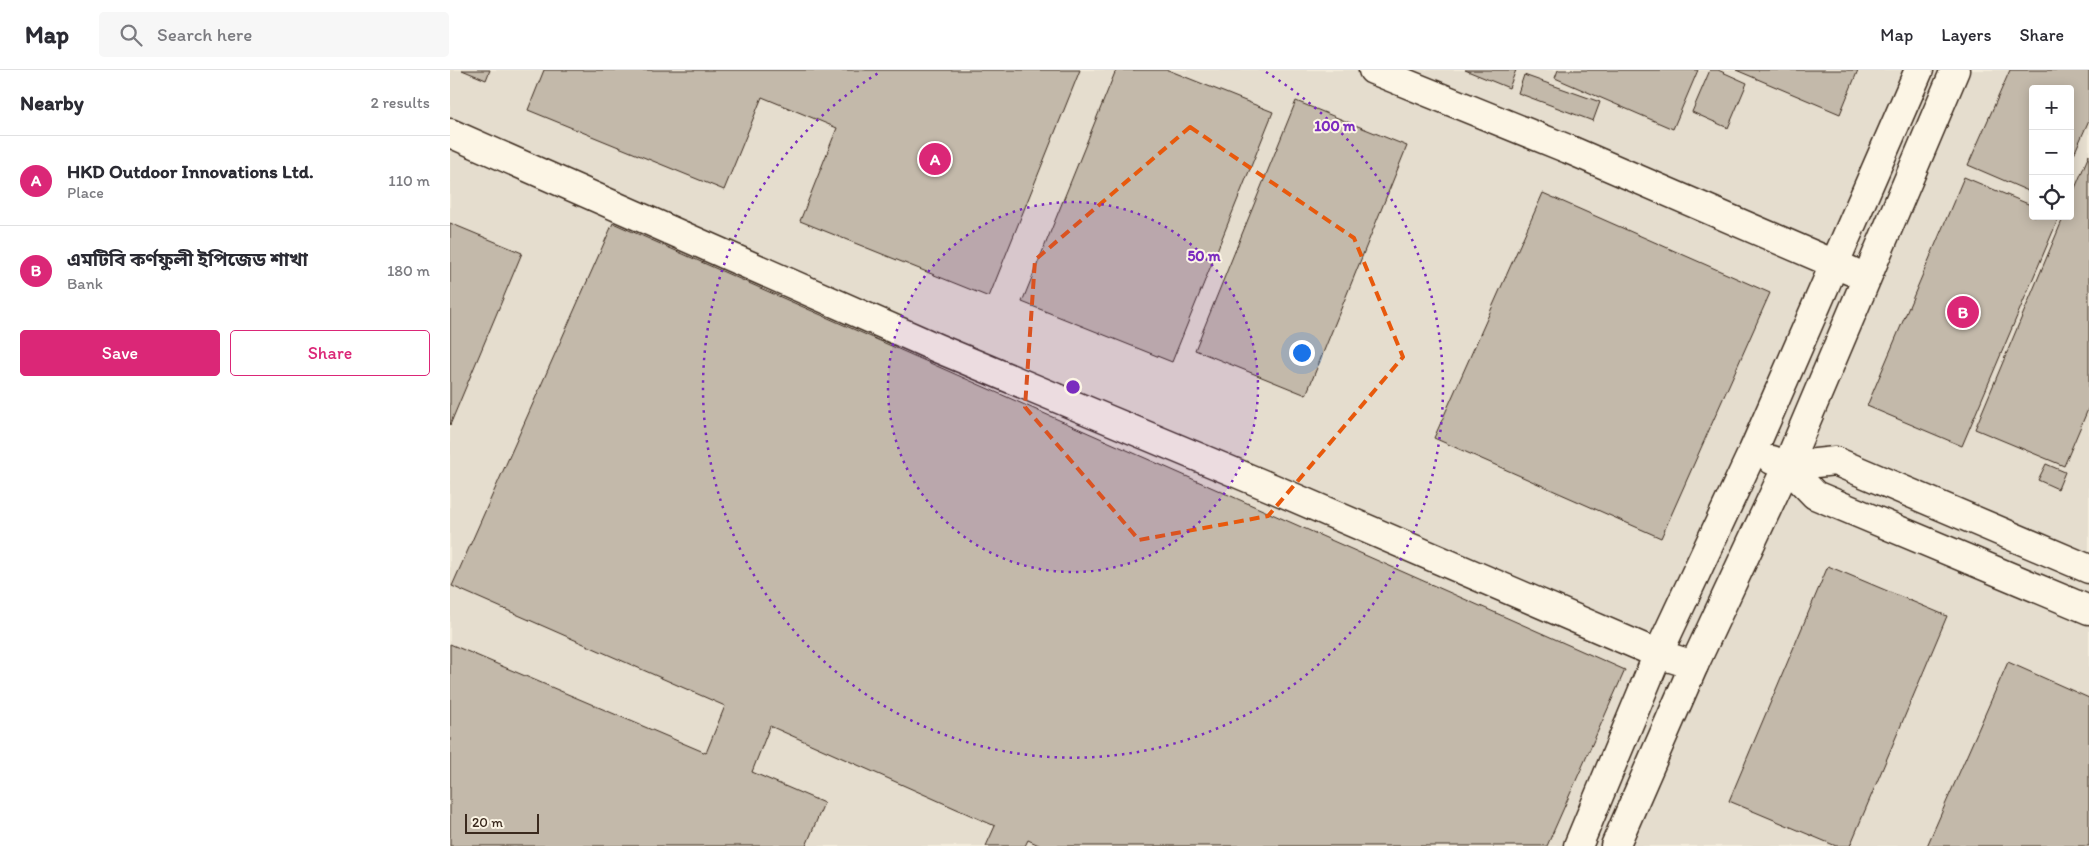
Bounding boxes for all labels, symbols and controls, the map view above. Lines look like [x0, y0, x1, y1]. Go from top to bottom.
search box [99, 12, 449, 57]
text: Map [25, 20, 69, 49]
icon: search [117, 21, 145, 49]
text: Search here [157, 23, 252, 46]
text: Map [1880, 24, 1913, 46]
text: Layers [1941, 24, 1991, 46]
text: Share [2019, 24, 2064, 46]
map controls [2029, 85, 2074, 220]
button: + [2029, 85, 2074, 130]
text: Nearby [20, 90, 84, 115]
text: 2 results [370, 93, 430, 112]
text: 100 m [1314, 117, 1356, 135]
button: − [2029, 130, 2074, 175]
pin: A [919, 140, 951, 178]
text: HKD Outdoor Innovations Ltd. [67, 160, 314, 183]
text: A [31, 171, 41, 190]
text: 110 m [388, 171, 430, 190]
button: locate [2029, 175, 2074, 220]
text: Place [67, 183, 104, 202]
text: 50 m [1187, 247, 1221, 265]
text: এমটিবি কর্ণফুলী ইপিজেড শাখা [67, 248, 308, 271]
text: B [31, 261, 41, 280]
text: 180 m [387, 261, 430, 280]
text: Bank [67, 274, 103, 293]
pin: B [1947, 293, 1979, 331]
button: Save [20, 330, 220, 376]
button: Share [230, 330, 430, 376]
your location [1289, 340, 1315, 366]
centre of rings [1064, 378, 1082, 396]
scale bar [465, 811, 539, 834]
text: 20 m [472, 814, 503, 831]

